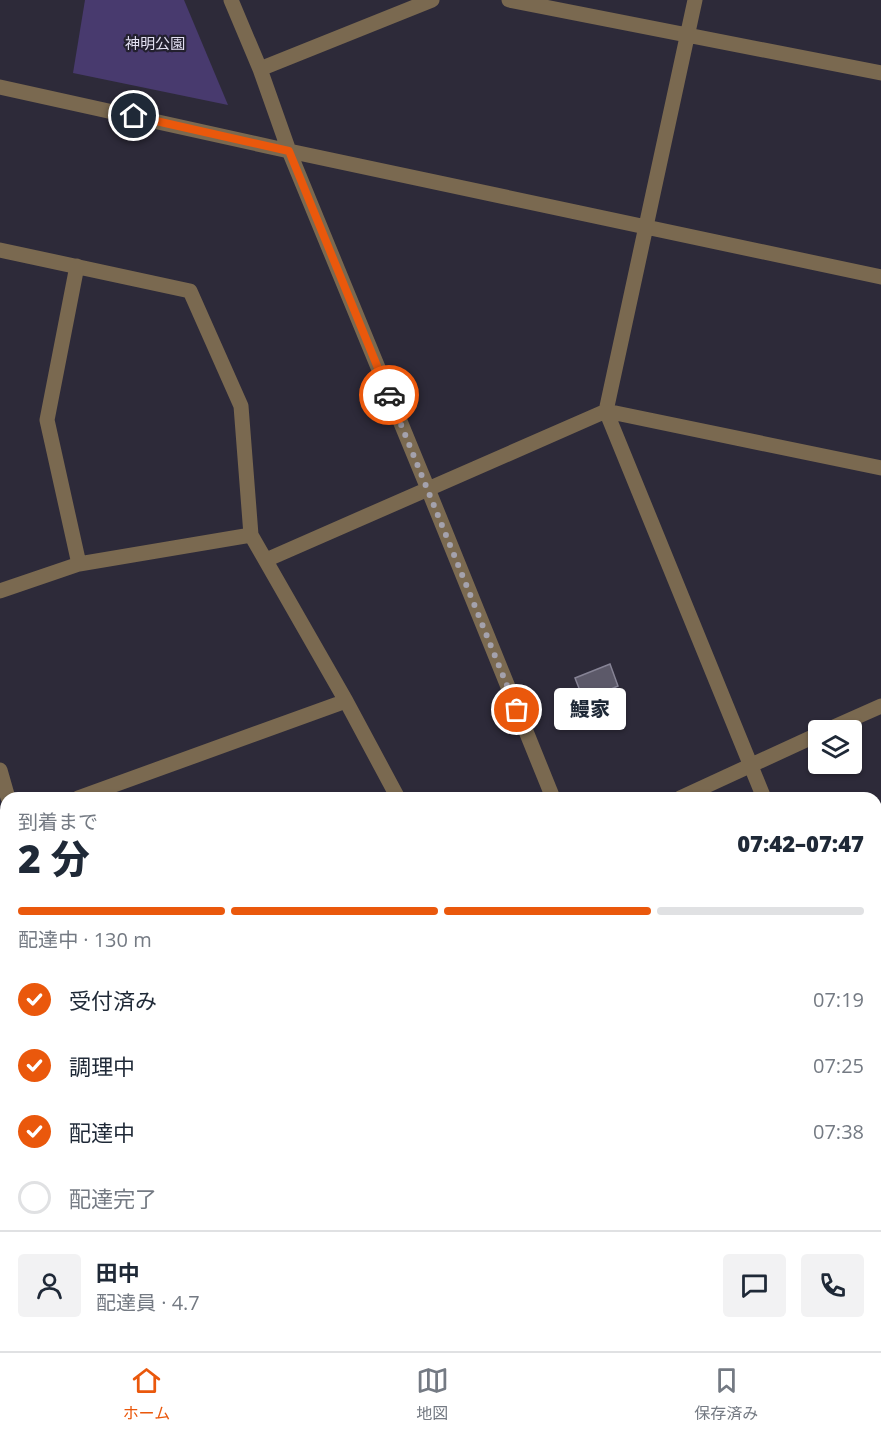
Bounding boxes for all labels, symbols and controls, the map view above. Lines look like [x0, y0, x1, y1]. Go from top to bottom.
park label: 神明公園 [125, 33, 185, 53]
pin [108, 90, 159, 141]
icon: home [117, 99, 150, 132]
courier [359, 365, 419, 425]
icon: car [373, 379, 406, 412]
pin [491, 684, 542, 735]
callout: 鰻家 [553, 689, 625, 731]
icon: bag [500, 693, 533, 726]
text: 鰻家 [570, 695, 610, 722]
map controls [808, 720, 862, 774]
button: layers [808, 720, 862, 774]
text: 到着まで [18, 808, 98, 835]
text: 07:42–07:47 [737, 828, 864, 858]
text: 2 分 [18, 831, 90, 884]
text: 配達中 · 130 m [18, 926, 152, 953]
icon: check [18, 983, 51, 1016]
text: 受付済み [69, 985, 157, 1015]
text: 07:19 [813, 986, 864, 1013]
icon: check [18, 1049, 51, 1082]
text: 調理中 [69, 1051, 135, 1081]
text: 07:25 [813, 1052, 864, 1079]
icon: check [18, 1115, 51, 1148]
text: 配達中 [69, 1117, 135, 1147]
text: 07:38 [813, 1118, 864, 1145]
text: 配達完了 [69, 1183, 157, 1213]
button: person [18, 1254, 81, 1317]
button: chat [723, 1254, 786, 1317]
button: phone [801, 1254, 864, 1317]
text: 田中 [96, 1257, 140, 1287]
text: 配達員 · 4.7 [96, 1289, 200, 1316]
tab: ホーム [123, 1364, 170, 1424]
tab: 地図 [416, 1364, 449, 1424]
tab: 保存済み [694, 1364, 758, 1424]

